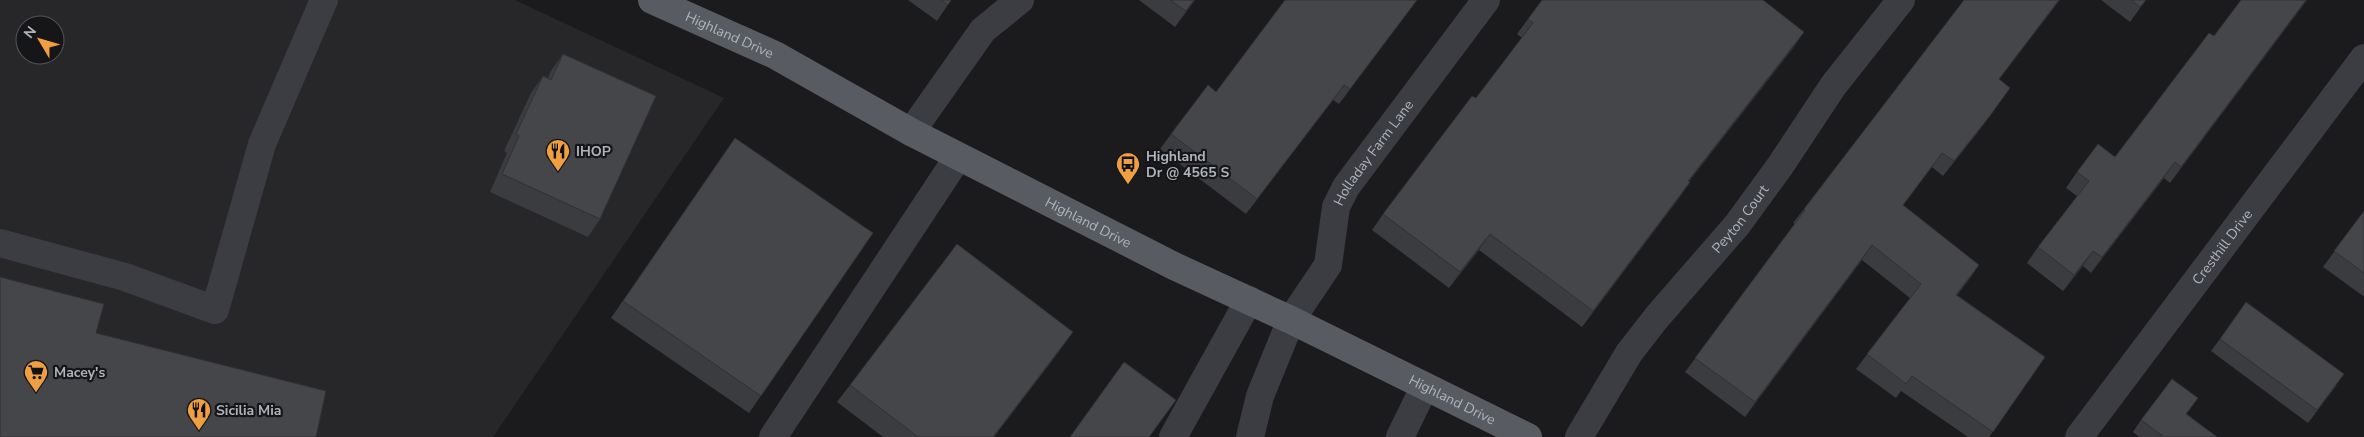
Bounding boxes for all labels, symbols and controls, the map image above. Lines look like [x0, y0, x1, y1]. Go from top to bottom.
street label: Highland Drive [682, 7, 776, 63]
north arrow [15, 15, 65, 65]
text: N [19, 22, 41, 42]
street label: Holladay Farm Lane [1329, 96, 1418, 209]
restaurant icon: IHOP [545, 138, 571, 172]
place label: IHOP [576, 142, 611, 161]
place label: Highland Dr @ 4565 S [1146, 147, 1229, 182]
bus stop icon: Highland Dr @ 4565 S [1115, 151, 1141, 185]
street label: Peyton Court [1708, 181, 1773, 258]
street label: Highland Drive [1042, 193, 1135, 253]
street label: Cresthill Drive [2188, 206, 2257, 289]
supermarket icon: Macey's [23, 359, 49, 393]
place label: Macey's [54, 363, 106, 382]
street label: Highland Drive [1406, 371, 1499, 430]
restaurant icon: Sicilia Mia [186, 397, 212, 431]
place label: Sicilia Mia [216, 401, 281, 420]

